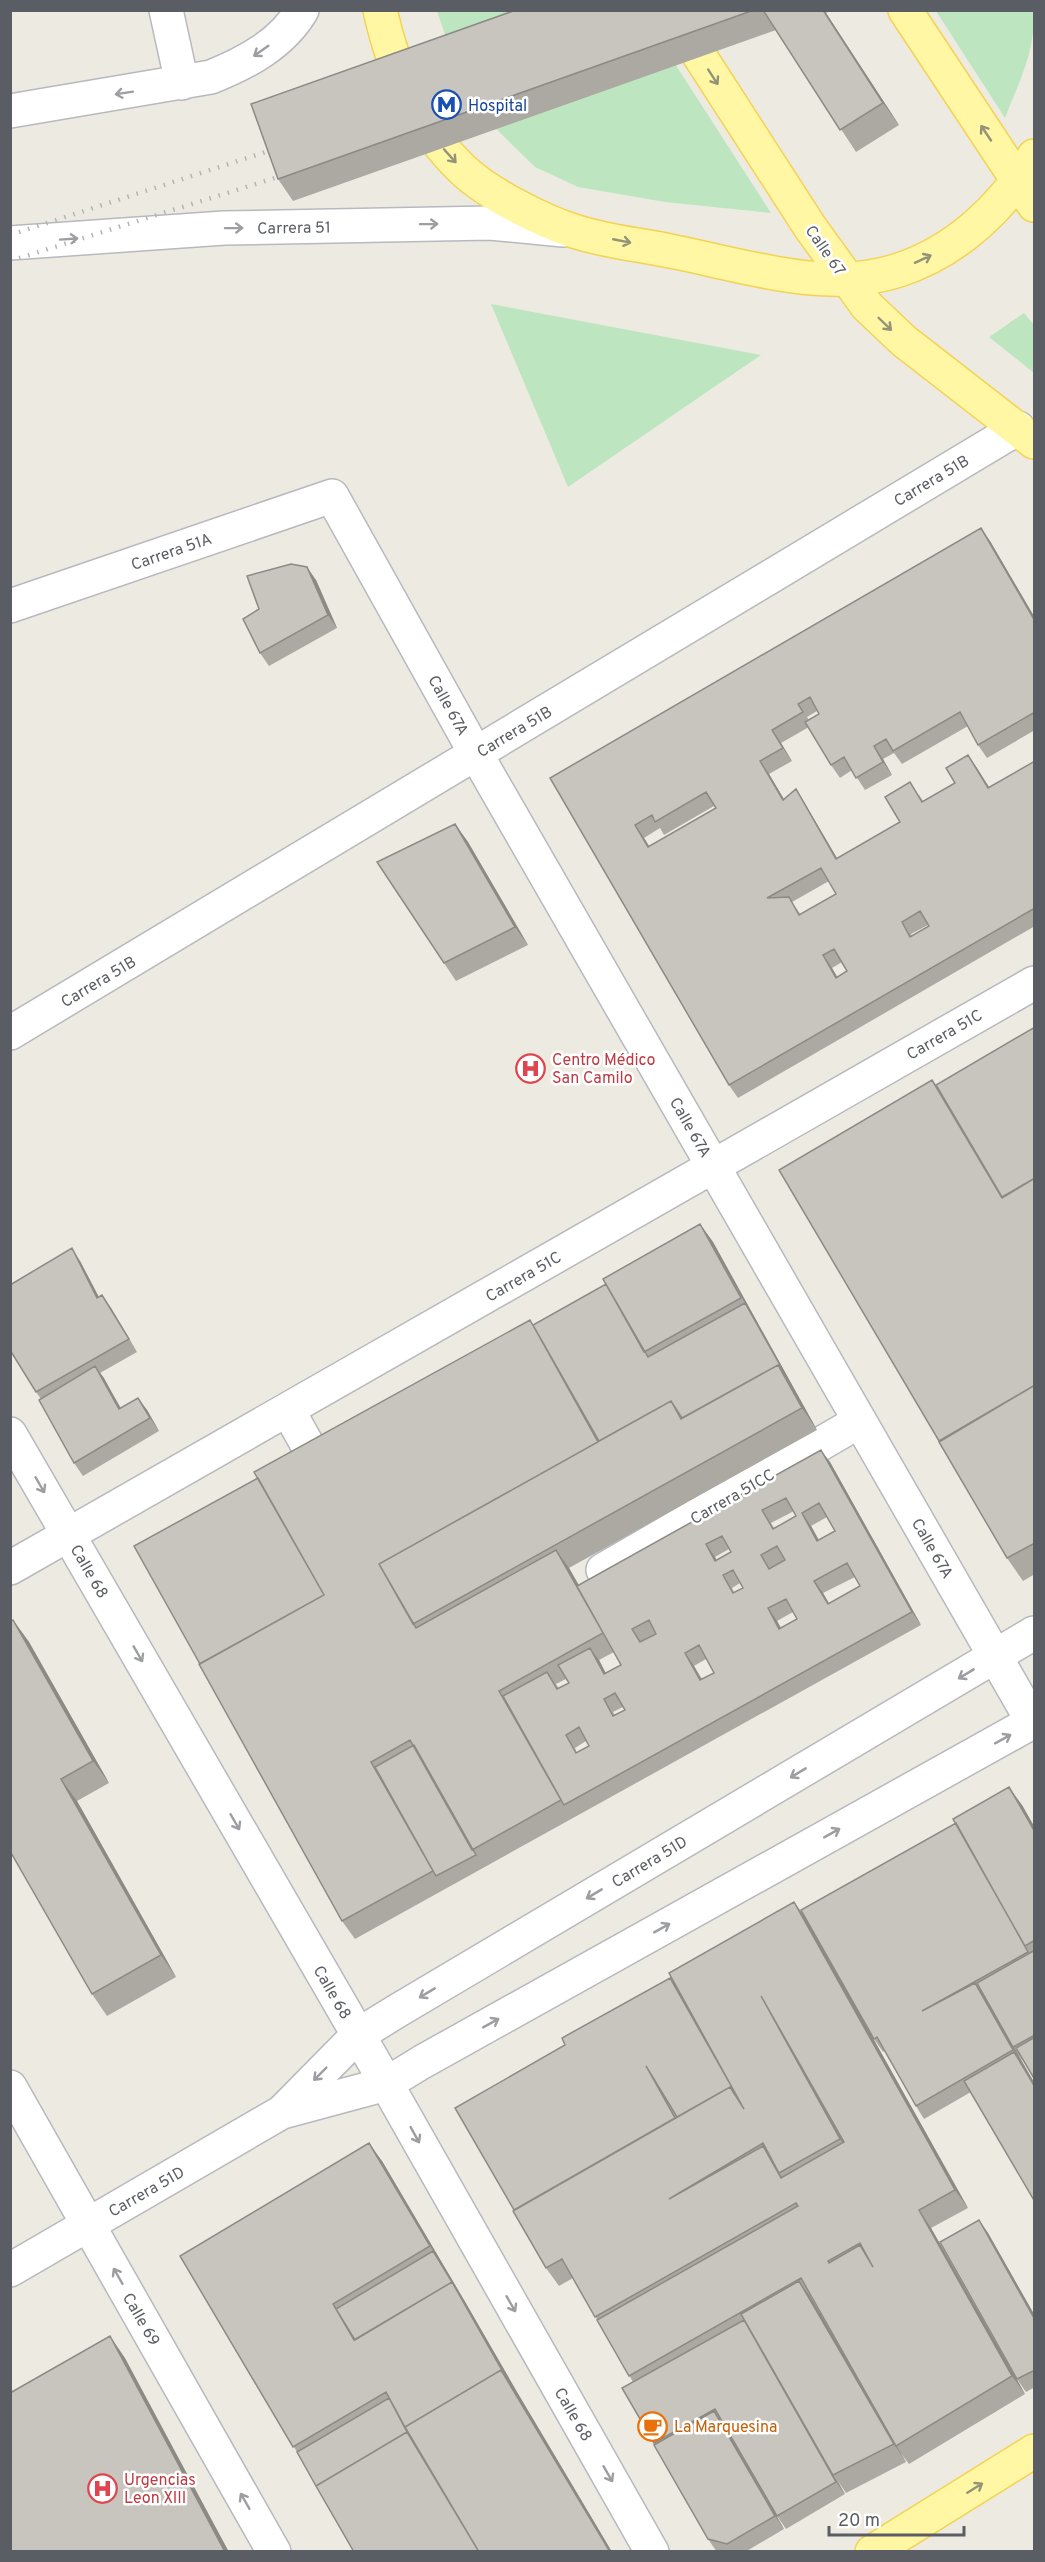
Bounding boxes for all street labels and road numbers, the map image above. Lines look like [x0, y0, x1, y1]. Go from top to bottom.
street label: Carrera 51 [257, 218, 331, 240]
street label: Calle 67 [800, 222, 849, 280]
street label: Carrera 51B [891, 451, 973, 512]
street label: Carrera 51A [129, 530, 215, 576]
street label: Calle 67A [422, 672, 472, 740]
street label: Carrera 51B [474, 702, 556, 763]
street label: Carrera 51B [58, 952, 140, 1013]
street label: Carrera 51C [904, 1006, 986, 1065]
street label: Calle 67A [664, 1094, 715, 1162]
street label: Carrera 51C [483, 1248, 565, 1307]
street label: Carrera 51CC [687, 1466, 779, 1530]
street label: Calle 67A [906, 1515, 957, 1583]
street label: Calle 68 [65, 1542, 112, 1602]
street label: Carrera 51D [609, 1832, 691, 1893]
street label: Calle 68 [308, 1963, 355, 2023]
street label: Carrera 51D [105, 2163, 189, 2223]
street label: Calle 69 [117, 2290, 163, 2350]
street label: Calle 68 [549, 2385, 596, 2445]

